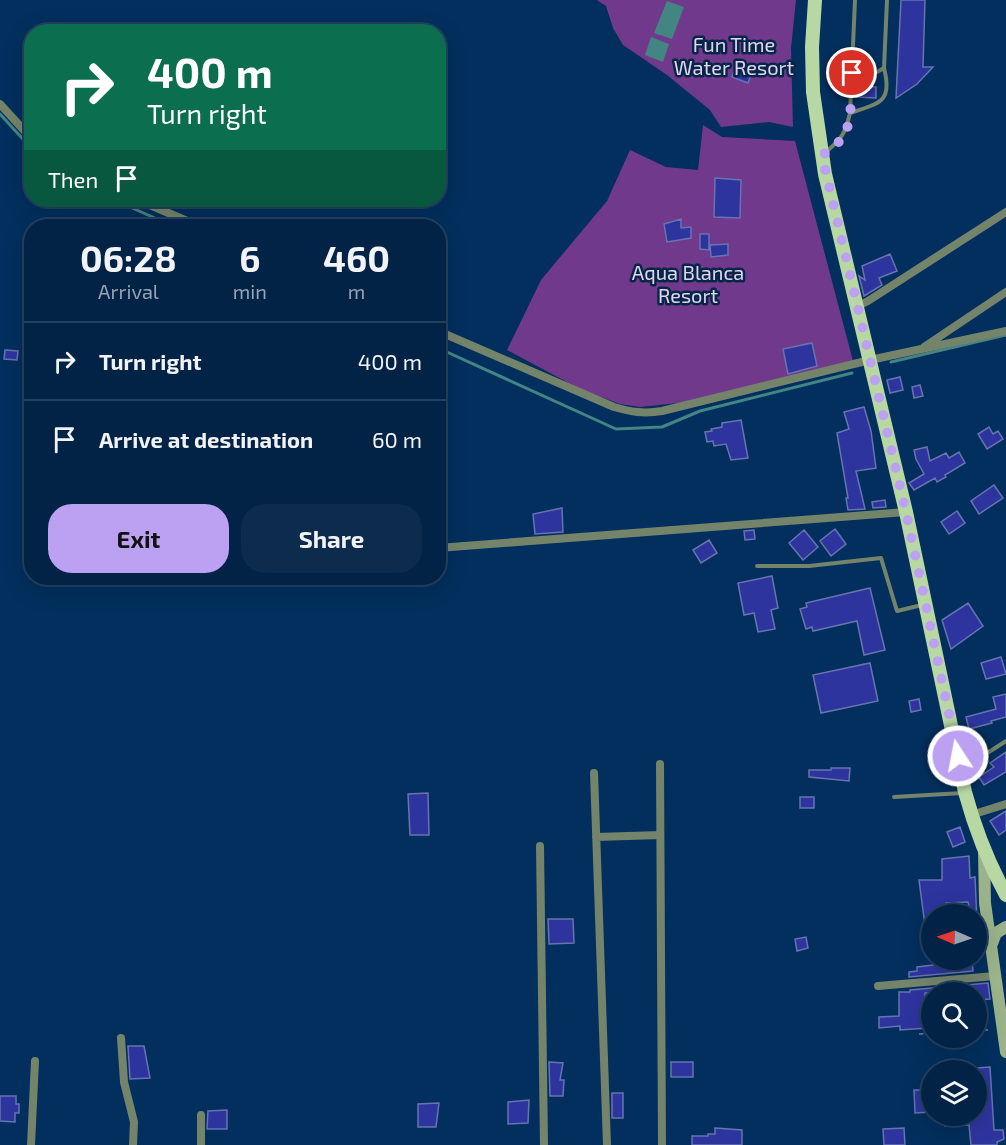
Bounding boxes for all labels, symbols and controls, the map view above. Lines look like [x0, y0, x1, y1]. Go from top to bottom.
park label: Fun Time Water Resort [674, 32, 795, 79]
text: 400 m [147, 46, 273, 96]
pin [826, 47, 877, 98]
icon: right [48, 48, 126, 126]
icon: arrive [835, 56, 868, 89]
text: Turn right [147, 97, 267, 129]
icon: arrive [110, 162, 143, 195]
text: Then [48, 166, 98, 192]
text: 06:28 [80, 236, 177, 279]
text: 6 [239, 236, 260, 279]
text: 460 [323, 236, 390, 279]
park label: Aqua Blanca Resort [632, 260, 744, 307]
text: Arrival [98, 279, 159, 303]
text: min [233, 279, 267, 303]
text: m [348, 279, 365, 303]
icon: right [48, 345, 81, 378]
text: Turn right [99, 348, 201, 374]
text: 400 m [358, 348, 422, 374]
icon: arrive [48, 423, 81, 456]
text: Arrive at destination [99, 426, 313, 452]
text: 60 m [372, 426, 422, 452]
button: Exit [48, 504, 229, 573]
button: Share [241, 504, 422, 573]
position arrow [926, 724, 990, 788]
north arrow [921, 904, 987, 970]
map controls [921, 904, 987, 1126]
button: search [921, 982, 987, 1048]
button: layers [921, 1060, 987, 1126]

